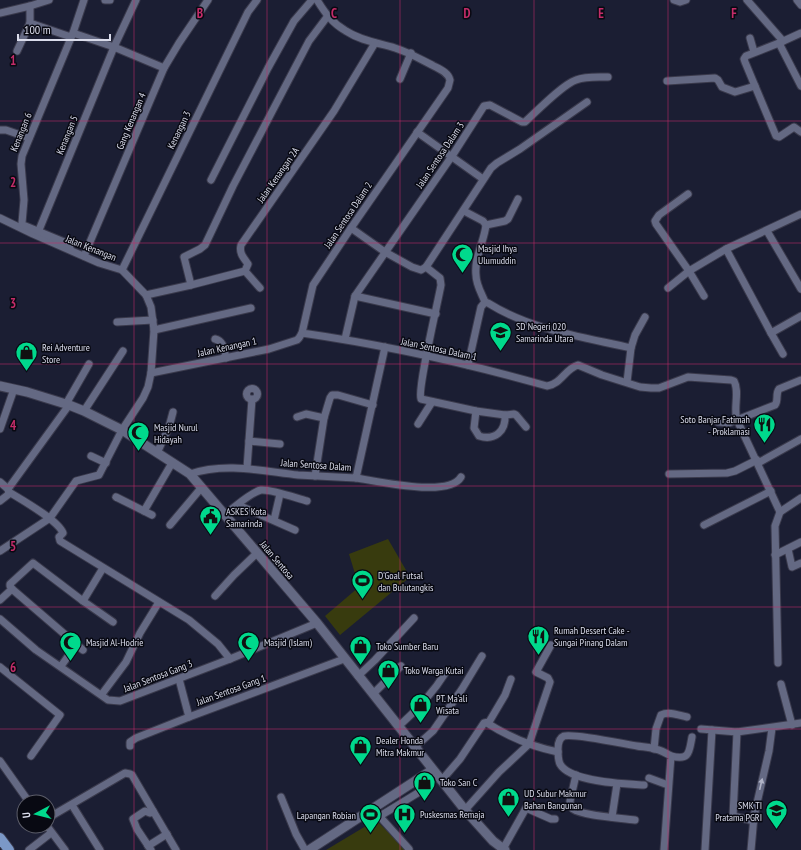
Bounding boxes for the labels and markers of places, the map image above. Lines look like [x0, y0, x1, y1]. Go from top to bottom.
mosque icon: Masjid Ihya Ulumuddin [450, 241, 476, 274]
place label: Masjid Ihya Ulumuddin [478, 242, 517, 267]
school or university icon: SD Negeri 020 Samarinda Utara [487, 319, 513, 352]
place label: SD Negeri 020 Samarinda Utara [516, 320, 573, 345]
shop icon: Rei Adventure Store [14, 340, 40, 373]
place label: Rei Adventure Store [42, 341, 90, 366]
restaurant icon: Soto Banjar Fatimah - Proklamasi [752, 412, 778, 445]
place label: Soto Banjar Fatimah - Proklamasi [680, 413, 750, 438]
mosque icon: Masjid Nurul Hidayah [126, 420, 152, 453]
place label: Masjid Nurul Hidayah [154, 421, 198, 446]
public building icon: ASKES Kota Samarinda [197, 504, 223, 537]
place label: ASKES Kota Samarinda [226, 505, 266, 530]
sports icon: D'Goal Futsal dan Bulutangkis [349, 568, 375, 601]
place label: D'Goal Futsal dan Bulutangkis [378, 569, 434, 594]
restaurant icon: Rumah Dessert Cake - Sungai Pinang Dalam [526, 623, 552, 656]
place label: Rumah Dessert Cake - Sungai Pinang Dalam [554, 624, 630, 649]
mosque icon: Masjid Al-Hodrie [57, 629, 83, 662]
mosque icon: Masjid (Islam) [236, 629, 262, 662]
shop icon: Toko Sumber Baru [348, 633, 374, 666]
place label: Masjid Al-Hodrie [86, 636, 143, 649]
place label: Masjid (Islam) [264, 636, 312, 649]
place label: Toko Sumber Baru [376, 640, 438, 653]
shop icon: Toko Warga Kutai [376, 657, 402, 690]
place label: Toko Warga Kutai [404, 664, 463, 677]
shop icon: PT. Ma'ali Wisata [408, 691, 434, 724]
place label: PT. Ma'ali Wisata [436, 692, 467, 717]
shop icon: Dealer Honda Mitra Makmur [347, 733, 373, 766]
place label: Dealer Honda Mitra Makmur [376, 734, 424, 759]
shop icon: Toko San C [412, 769, 438, 802]
place label: Toko San C [440, 776, 478, 789]
shop icon: UD Subur Makmur Bahan Bangunan [495, 786, 521, 819]
place label: UD Subur Makmur Bahan Bangunan [524, 787, 587, 812]
school or university icon: SMK TI Pratama PGRI [764, 798, 790, 831]
place label: SMK TI Pratama PGRI [715, 799, 762, 824]
hospital icon: Puskesmas Remaja [392, 801, 418, 834]
sports icon: Lapangan Robian [358, 802, 384, 835]
place label: Puskesmas Remaja [420, 808, 484, 821]
place label: Lapangan Robian [297, 809, 356, 822]

